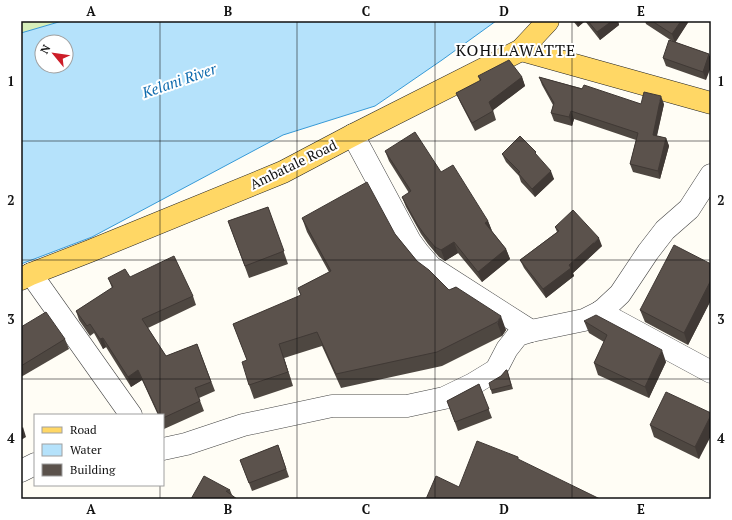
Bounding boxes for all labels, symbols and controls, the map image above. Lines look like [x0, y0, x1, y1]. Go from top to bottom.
text: A [86, 2, 96, 20]
text: B [224, 2, 232, 20]
text: C [362, 2, 370, 20]
text: D [499, 2, 509, 20]
text: E [637, 2, 645, 20]
north arrow [34, 34, 74, 74]
district label: KOHILAWATTE [456, 39, 576, 61]
text: N [37, 42, 54, 56]
water label: Kelani River [138, 58, 220, 102]
text: 1 [7, 72, 15, 90]
text: 1 [717, 72, 725, 90]
street label: Ambatale Road [246, 135, 340, 193]
text: 2 [7, 191, 15, 209]
text: 2 [717, 191, 725, 209]
text: 3 [7, 310, 15, 328]
text: 3 [717, 310, 725, 328]
legend [34, 414, 164, 486]
text: Road [70, 422, 97, 437]
text: 4 [7, 429, 15, 447]
text: 4 [717, 429, 725, 447]
text: Water [70, 442, 102, 457]
text: Building [70, 462, 116, 477]
text: A [86, 500, 96, 518]
text: B [224, 500, 232, 518]
text: C [362, 500, 370, 518]
text: D [499, 500, 509, 518]
text: E [637, 500, 645, 518]

